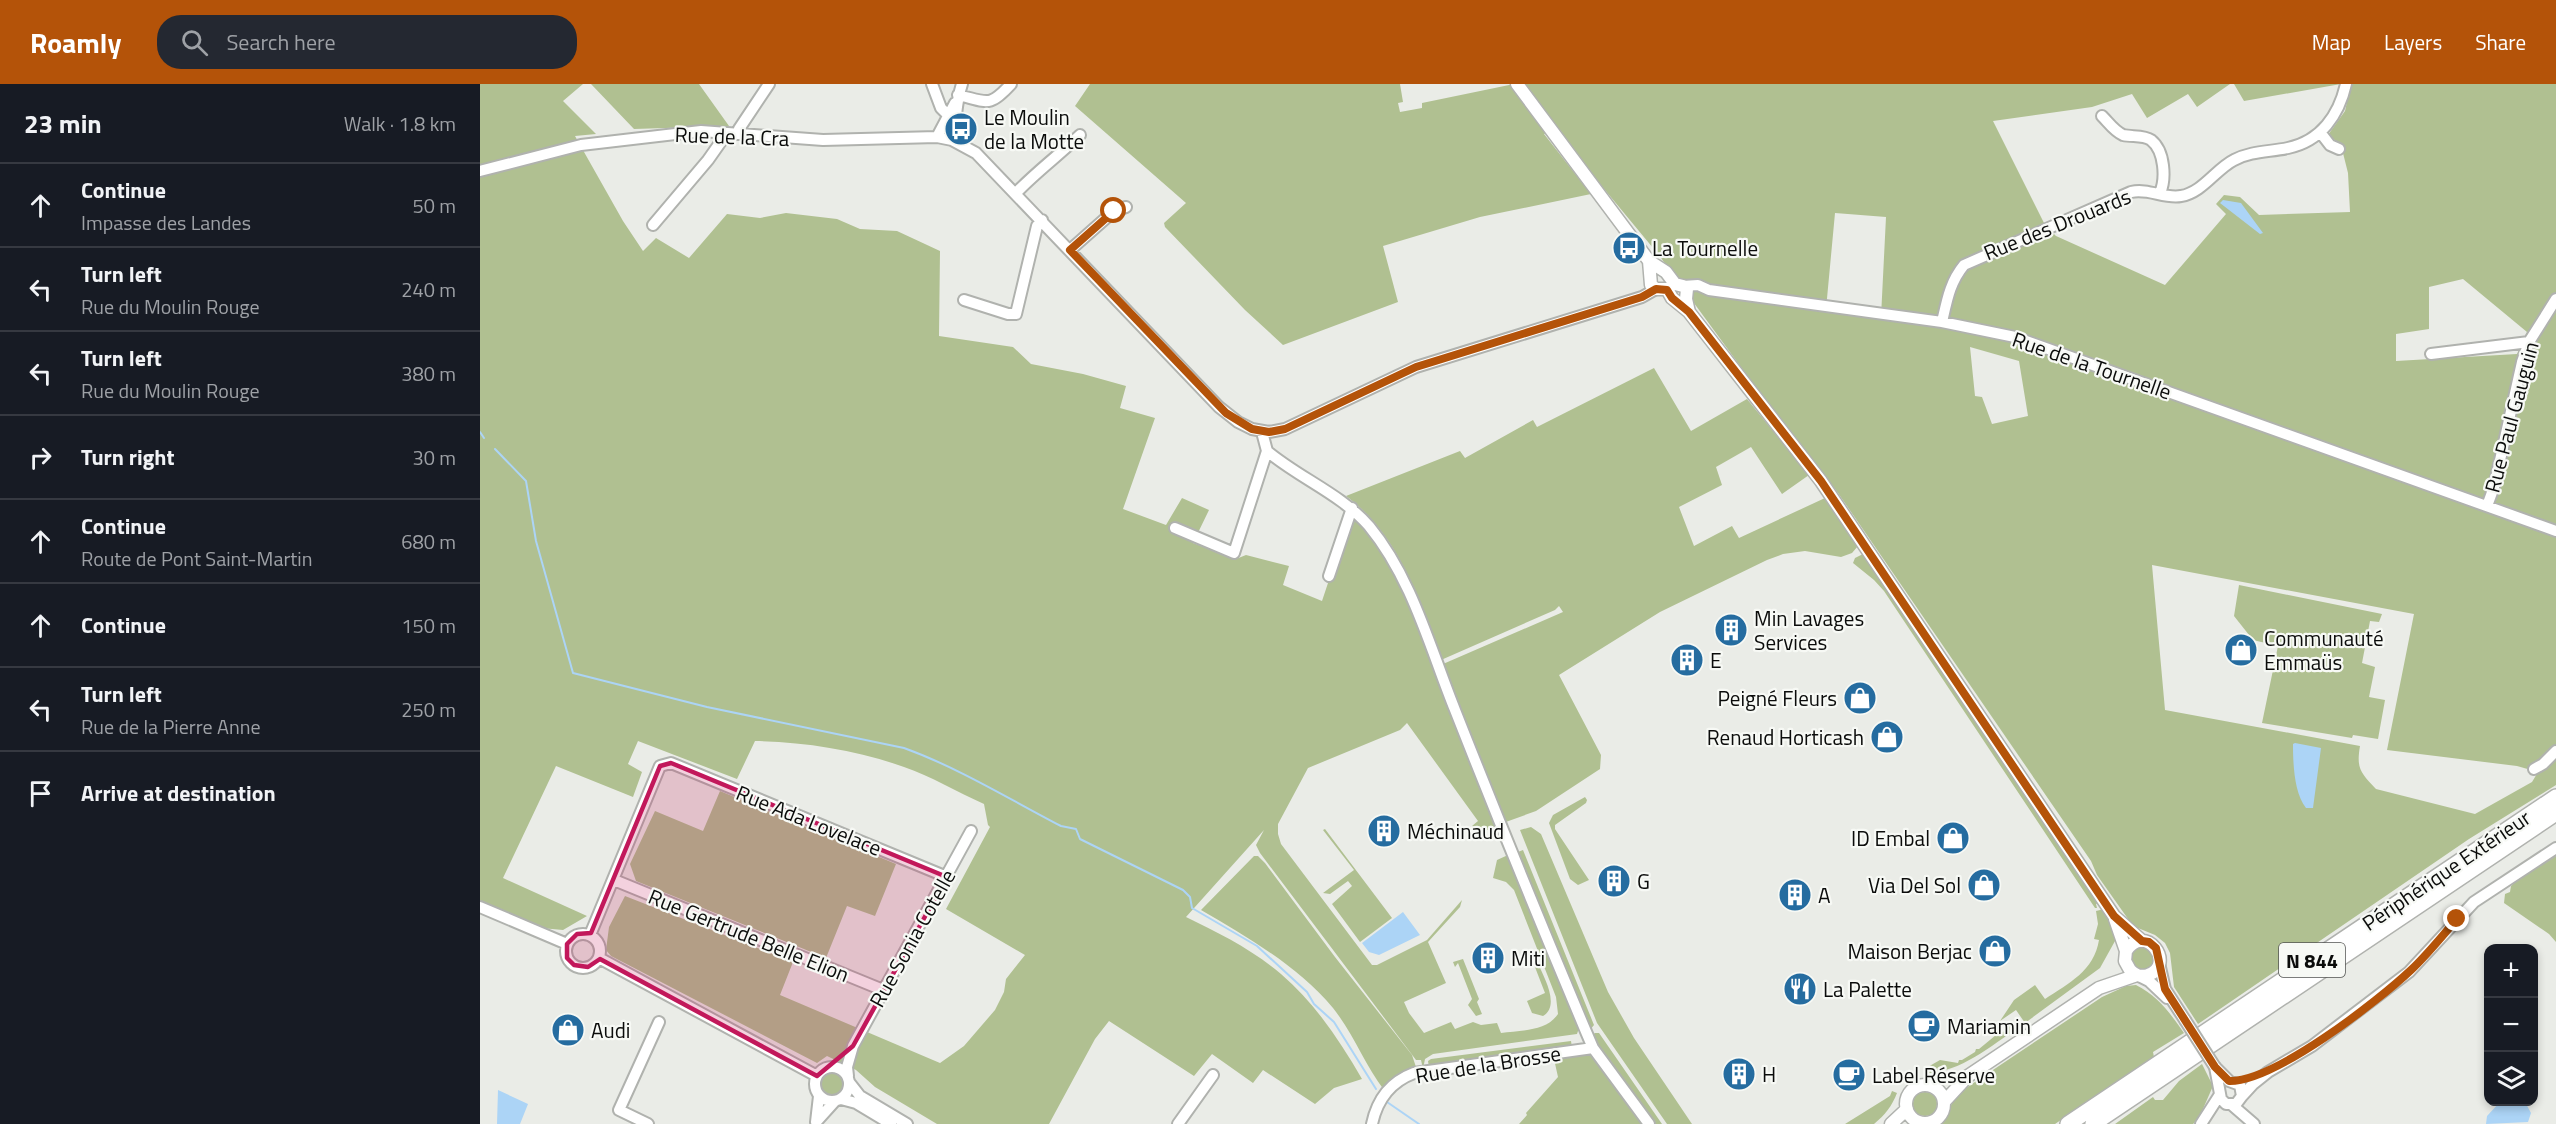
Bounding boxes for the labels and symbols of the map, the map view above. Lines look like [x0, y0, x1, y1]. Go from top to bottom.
place label: Le Moulin de la Motte [984, 101, 1084, 157]
bus stop icon: Le Moulin de la Motte [943, 111, 979, 147]
street label: Rue de la Cra [674, 118, 790, 154]
street label: Rue des Drouards [1978, 180, 2136, 268]
route start [1100, 197, 1126, 223]
bus stop icon: La Tournelle [1611, 230, 1647, 266]
place label: La Tournelle [1652, 232, 1758, 264]
street label: Rue de la Tournelle [2008, 323, 2176, 407]
street label: Rue Paul Gauguin [2475, 338, 2547, 496]
place label: Min Lavages Services [1754, 602, 1864, 658]
building icon: Min Lavages Services [1713, 612, 1749, 648]
place label: Communauté Emmaüs [2264, 622, 2384, 678]
shop icon: Communauté Emmaüs [2223, 632, 2259, 668]
building icon: E [1669, 642, 1705, 678]
place label: E [1710, 644, 1722, 676]
shop icon: Peigné Fleurs [1842, 680, 1878, 716]
place label: Peigné Fleurs [1717, 682, 1837, 714]
shop icon: Renaud Horticash [1869, 719, 1905, 755]
place label: Renaud Horticash [1707, 721, 1864, 753]
street label: Rue Ada Lovelace [731, 776, 887, 864]
street label: Périphérique Extérieur [2355, 802, 2537, 938]
building icon: Méchinaud [1366, 813, 1402, 849]
place label: Méchinaud [1407, 815, 1504, 847]
shop icon: ID Embal [1935, 820, 1971, 856]
place label: ID Embal [1851, 822, 1930, 854]
street label: Rue Sonia Cotelle [861, 863, 963, 1013]
building icon: G [1596, 863, 1632, 899]
place label: G [1637, 865, 1650, 897]
shop icon: Via Del Sol [1966, 867, 2002, 903]
place label: Via Del Sol [1868, 869, 1961, 901]
building icon: A [1777, 877, 1813, 913]
place label: A [1818, 879, 1831, 911]
street label: Rue Gertrude Belle Elion [644, 880, 854, 990]
route end [2443, 905, 2469, 931]
shop icon: Maison Berjac [1977, 933, 2013, 969]
place label: Maison Berjac [1847, 935, 1972, 967]
building icon: Miti [1470, 940, 1506, 976]
place label: Miti [1511, 942, 1545, 974]
road number: N 844 [2279, 943, 2345, 977]
restaurant icon: La Palette [1782, 971, 1818, 1007]
place label: La Palette [1823, 973, 1912, 1005]
cafe icon: Mariamin [1906, 1008, 1942, 1044]
place label: Mariamin [1947, 1010, 2031, 1042]
shop icon: Audi [550, 1012, 586, 1048]
place label: Audi [591, 1014, 630, 1046]
street label: Rue de la Brosse [1413, 1037, 1563, 1091]
building icon: H [1721, 1056, 1757, 1092]
cafe icon: Label Réserve [1831, 1057, 1867, 1093]
place label: H [1762, 1058, 1776, 1090]
place label: Label Réserve [1872, 1059, 1995, 1091]

